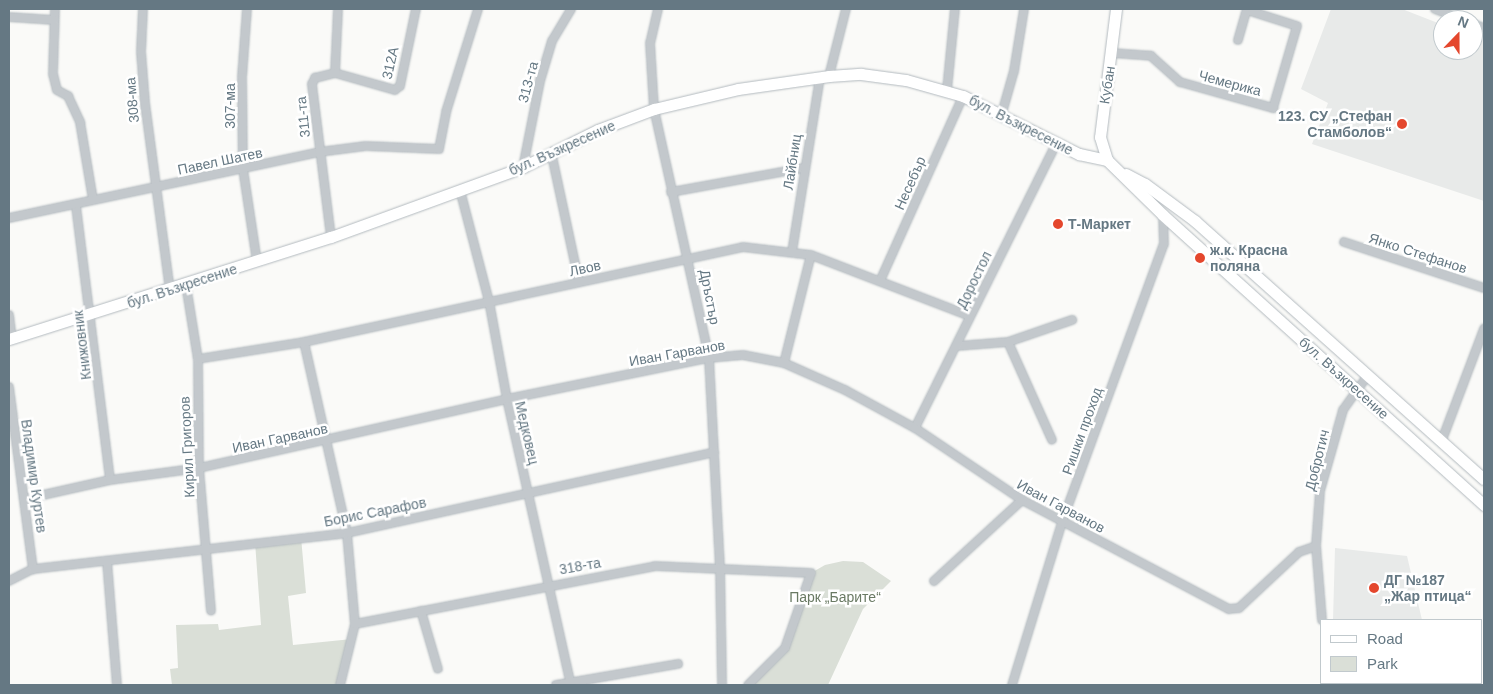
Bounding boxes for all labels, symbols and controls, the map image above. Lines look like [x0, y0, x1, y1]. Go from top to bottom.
north arrow [1433, 10, 1483, 60]
text: N [1456, 13, 1471, 31]
street label: 312А [378, 45, 402, 81]
street label: 313-та [514, 60, 542, 104]
street label: Кубан [1096, 65, 1118, 105]
street label: Чемерика [1197, 67, 1263, 99]
street label: 308-ма [122, 77, 142, 123]
street label: 307-ма [222, 83, 238, 129]
street label: бул. Възкресение [966, 91, 1076, 159]
street label: 311-та [293, 96, 313, 138]
place label: 123. СУ „Стефан Стамболов“ [1278, 108, 1392, 140]
street label: бул. Възкресение [506, 117, 618, 179]
marker: 123. СУ „Стефан Стамболов“ [1396, 118, 1408, 130]
street label: Лайбниц [779, 133, 805, 191]
street label: Павел Шатев [176, 144, 264, 178]
street label: Несебър [891, 154, 929, 212]
place label: Т-Маркет [1068, 216, 1131, 232]
marker: Т-Маркет [1052, 218, 1064, 230]
street label: Янко Стефанов [1367, 229, 1469, 277]
place label: ж.к. Красна поляна [1210, 242, 1288, 274]
street label: Доростол [953, 249, 995, 311]
marker: ж.к. Красна поляна [1194, 252, 1206, 264]
street label: Лвов [568, 256, 602, 280]
street label: бул. Възкресение [125, 260, 239, 312]
street label: Дръстър [696, 268, 724, 326]
street label: Книжовник [69, 309, 95, 381]
street label: бул. Възкресение [1296, 333, 1392, 423]
street label: Иван Гарванов [628, 336, 726, 370]
street label: Ришки проход [1058, 385, 1106, 477]
street label: Кирил Григоров [176, 396, 198, 498]
street label: Медковец [512, 400, 542, 466]
street label: Владимир Куртев [18, 418, 50, 534]
street label: Иван Гарванов [231, 420, 329, 456]
street label: Добротич [1301, 428, 1333, 492]
street label: Иван Гарванов [1014, 476, 1108, 536]
street label: Борис Сарафов [322, 494, 428, 530]
street label: 318-та [558, 554, 602, 578]
place label: ДГ №187 „Жар птица“ [1384, 572, 1472, 604]
marker: ДГ №187 „Жар птица“ [1368, 582, 1380, 594]
park label: Парк „Барите“ [789, 589, 881, 605]
legend [1320, 619, 1483, 684]
text: Road [1367, 630, 1403, 647]
text: Park [1367, 655, 1398, 672]

